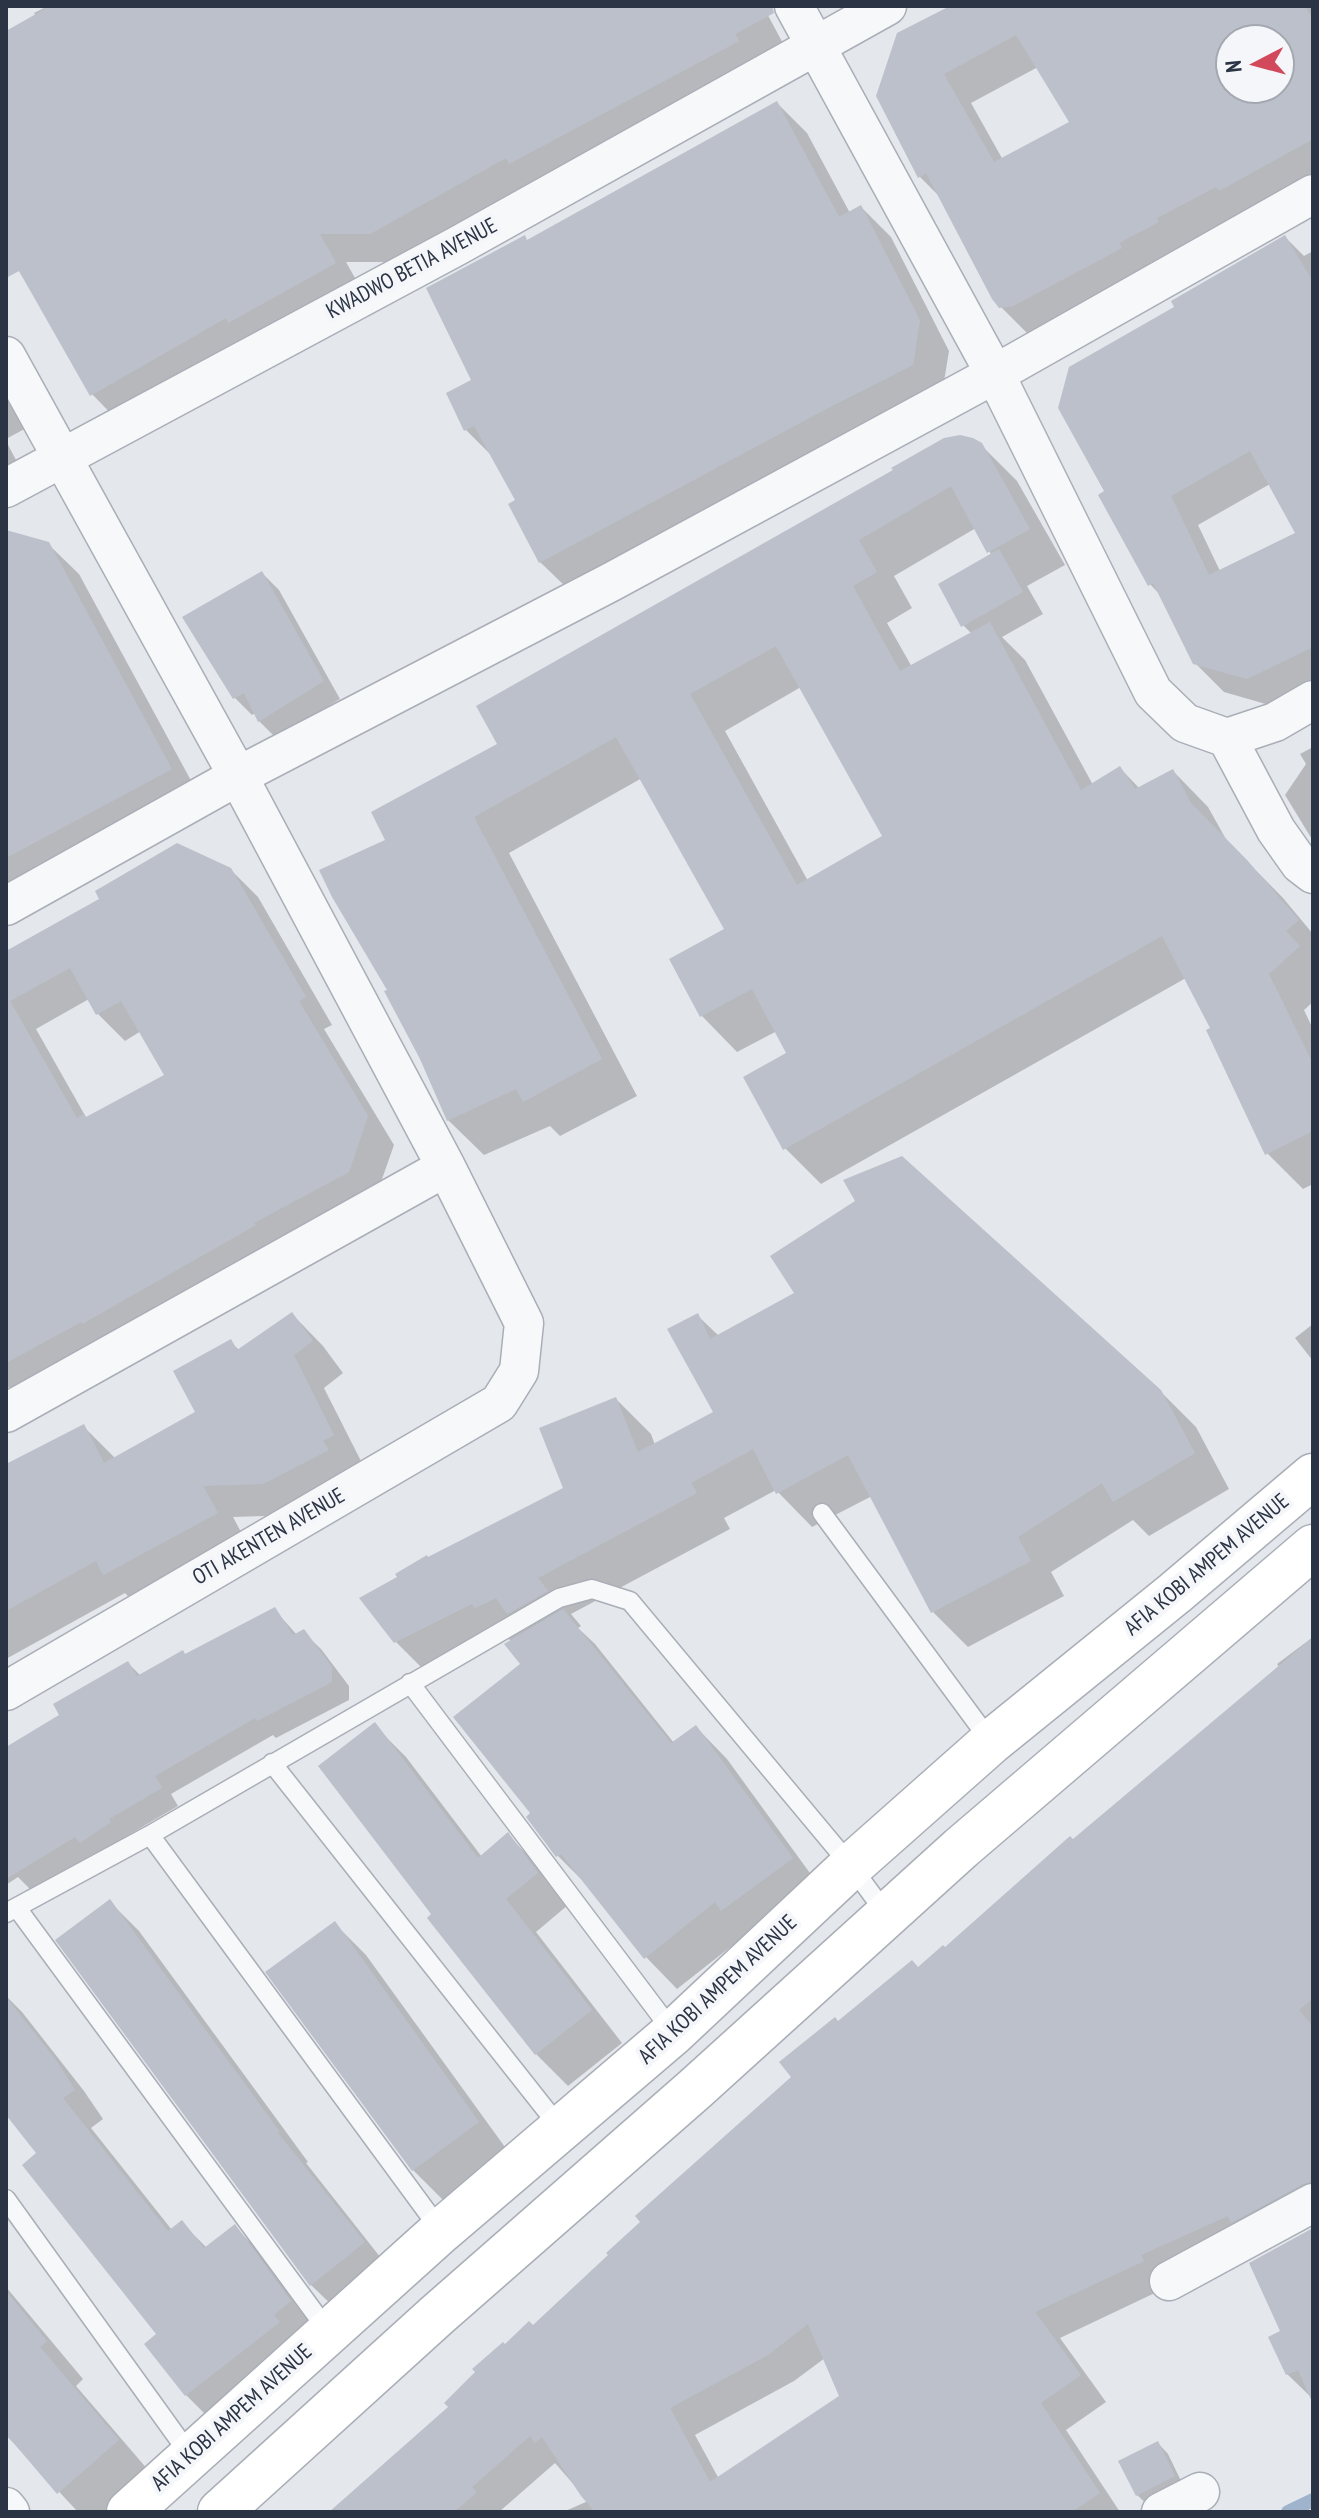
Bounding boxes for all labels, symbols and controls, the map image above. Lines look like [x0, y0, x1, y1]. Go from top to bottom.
north arrow [1215, 24, 1295, 104]
text: N [1219, 59, 1248, 74]
street label: KWADWO BETIA AVENUE [322, 213, 502, 325]
street label: OTI AKENTEN AVENUE [188, 1483, 350, 1591]
street label: AFIA KOBI AMPEM AVENUE [1119, 1488, 1295, 1642]
street label: AFIA KOBI AMPEM AVENUE [633, 1910, 803, 2070]
street label: AFIA KOBI AMPEM AVENUE [146, 2339, 318, 2497]

